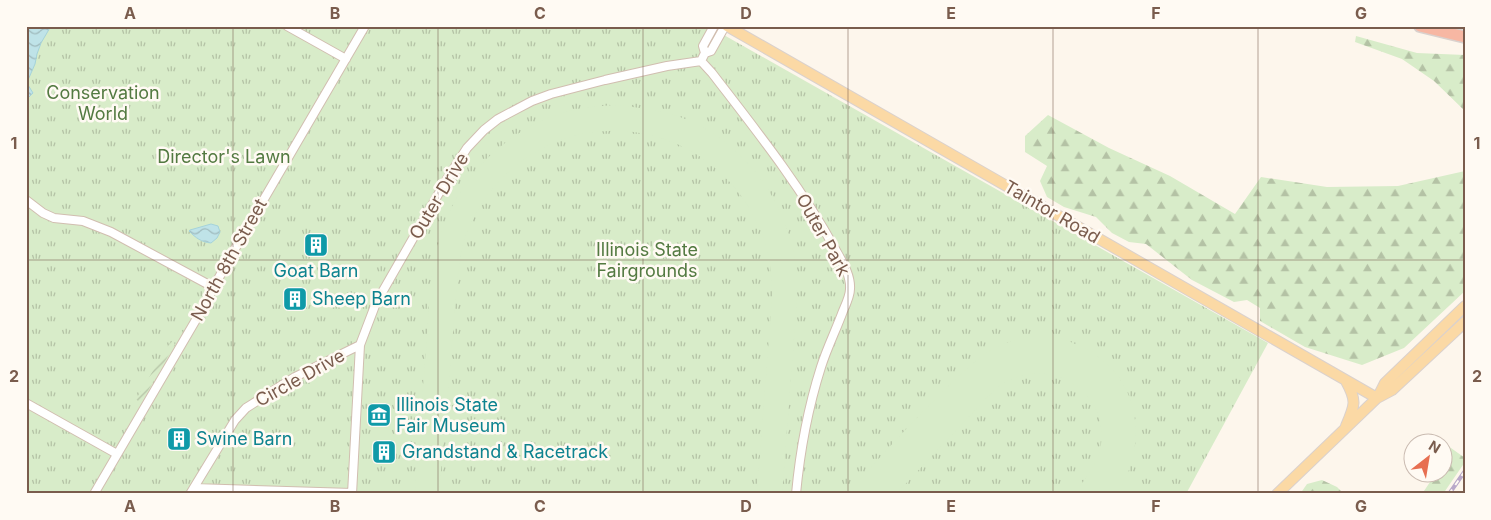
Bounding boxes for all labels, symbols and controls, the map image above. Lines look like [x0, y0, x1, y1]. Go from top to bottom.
text: A [124, 3, 136, 23]
text: B [330, 3, 340, 23]
text: C [534, 3, 546, 23]
text: D [740, 3, 752, 23]
text: E [946, 3, 956, 23]
text: F [1151, 3, 1161, 23]
text: G [1355, 3, 1367, 23]
park label: Conservation World [46, 82, 160, 124]
text: 1 [11, 133, 17, 153]
text: 1 [1474, 133, 1480, 153]
park label: Director's Lawn [157, 146, 291, 167]
street label: Outer Drive [405, 149, 473, 243]
street label: Taintor Road [1001, 176, 1104, 247]
street label: Outer Park [792, 190, 855, 280]
street label: North 8th Street [186, 195, 271, 325]
building icon: Goat Barn [303, 232, 329, 258]
park label: Illinois State Fairgrounds [596, 239, 698, 281]
place label: Goat Barn [273, 260, 359, 281]
building icon: Sheep Barn [282, 286, 308, 312]
place label: Sheep Barn [312, 288, 411, 309]
street label: Circle Drive [251, 344, 348, 411]
text: 2 [9, 366, 19, 386]
text: 2 [1472, 366, 1482, 386]
place label: Illinois State Fair Museum [396, 394, 506, 436]
museum icon: Illinois State Fair Museum [366, 402, 392, 428]
building icon: Swine Barn [166, 426, 192, 452]
place label: Swine Barn [196, 428, 292, 449]
north arrow [1404, 432, 1454, 482]
text: N [1426, 436, 1444, 456]
building icon: Grandstand & Racetrack [371, 439, 397, 465]
place label: Grandstand & Racetrack [402, 441, 608, 462]
text: A [124, 496, 136, 516]
text: B [330, 496, 340, 516]
text: C [534, 496, 546, 516]
text: D [740, 496, 752, 516]
text: E [946, 496, 956, 516]
text: F [1151, 496, 1161, 516]
text: G [1355, 496, 1367, 516]

